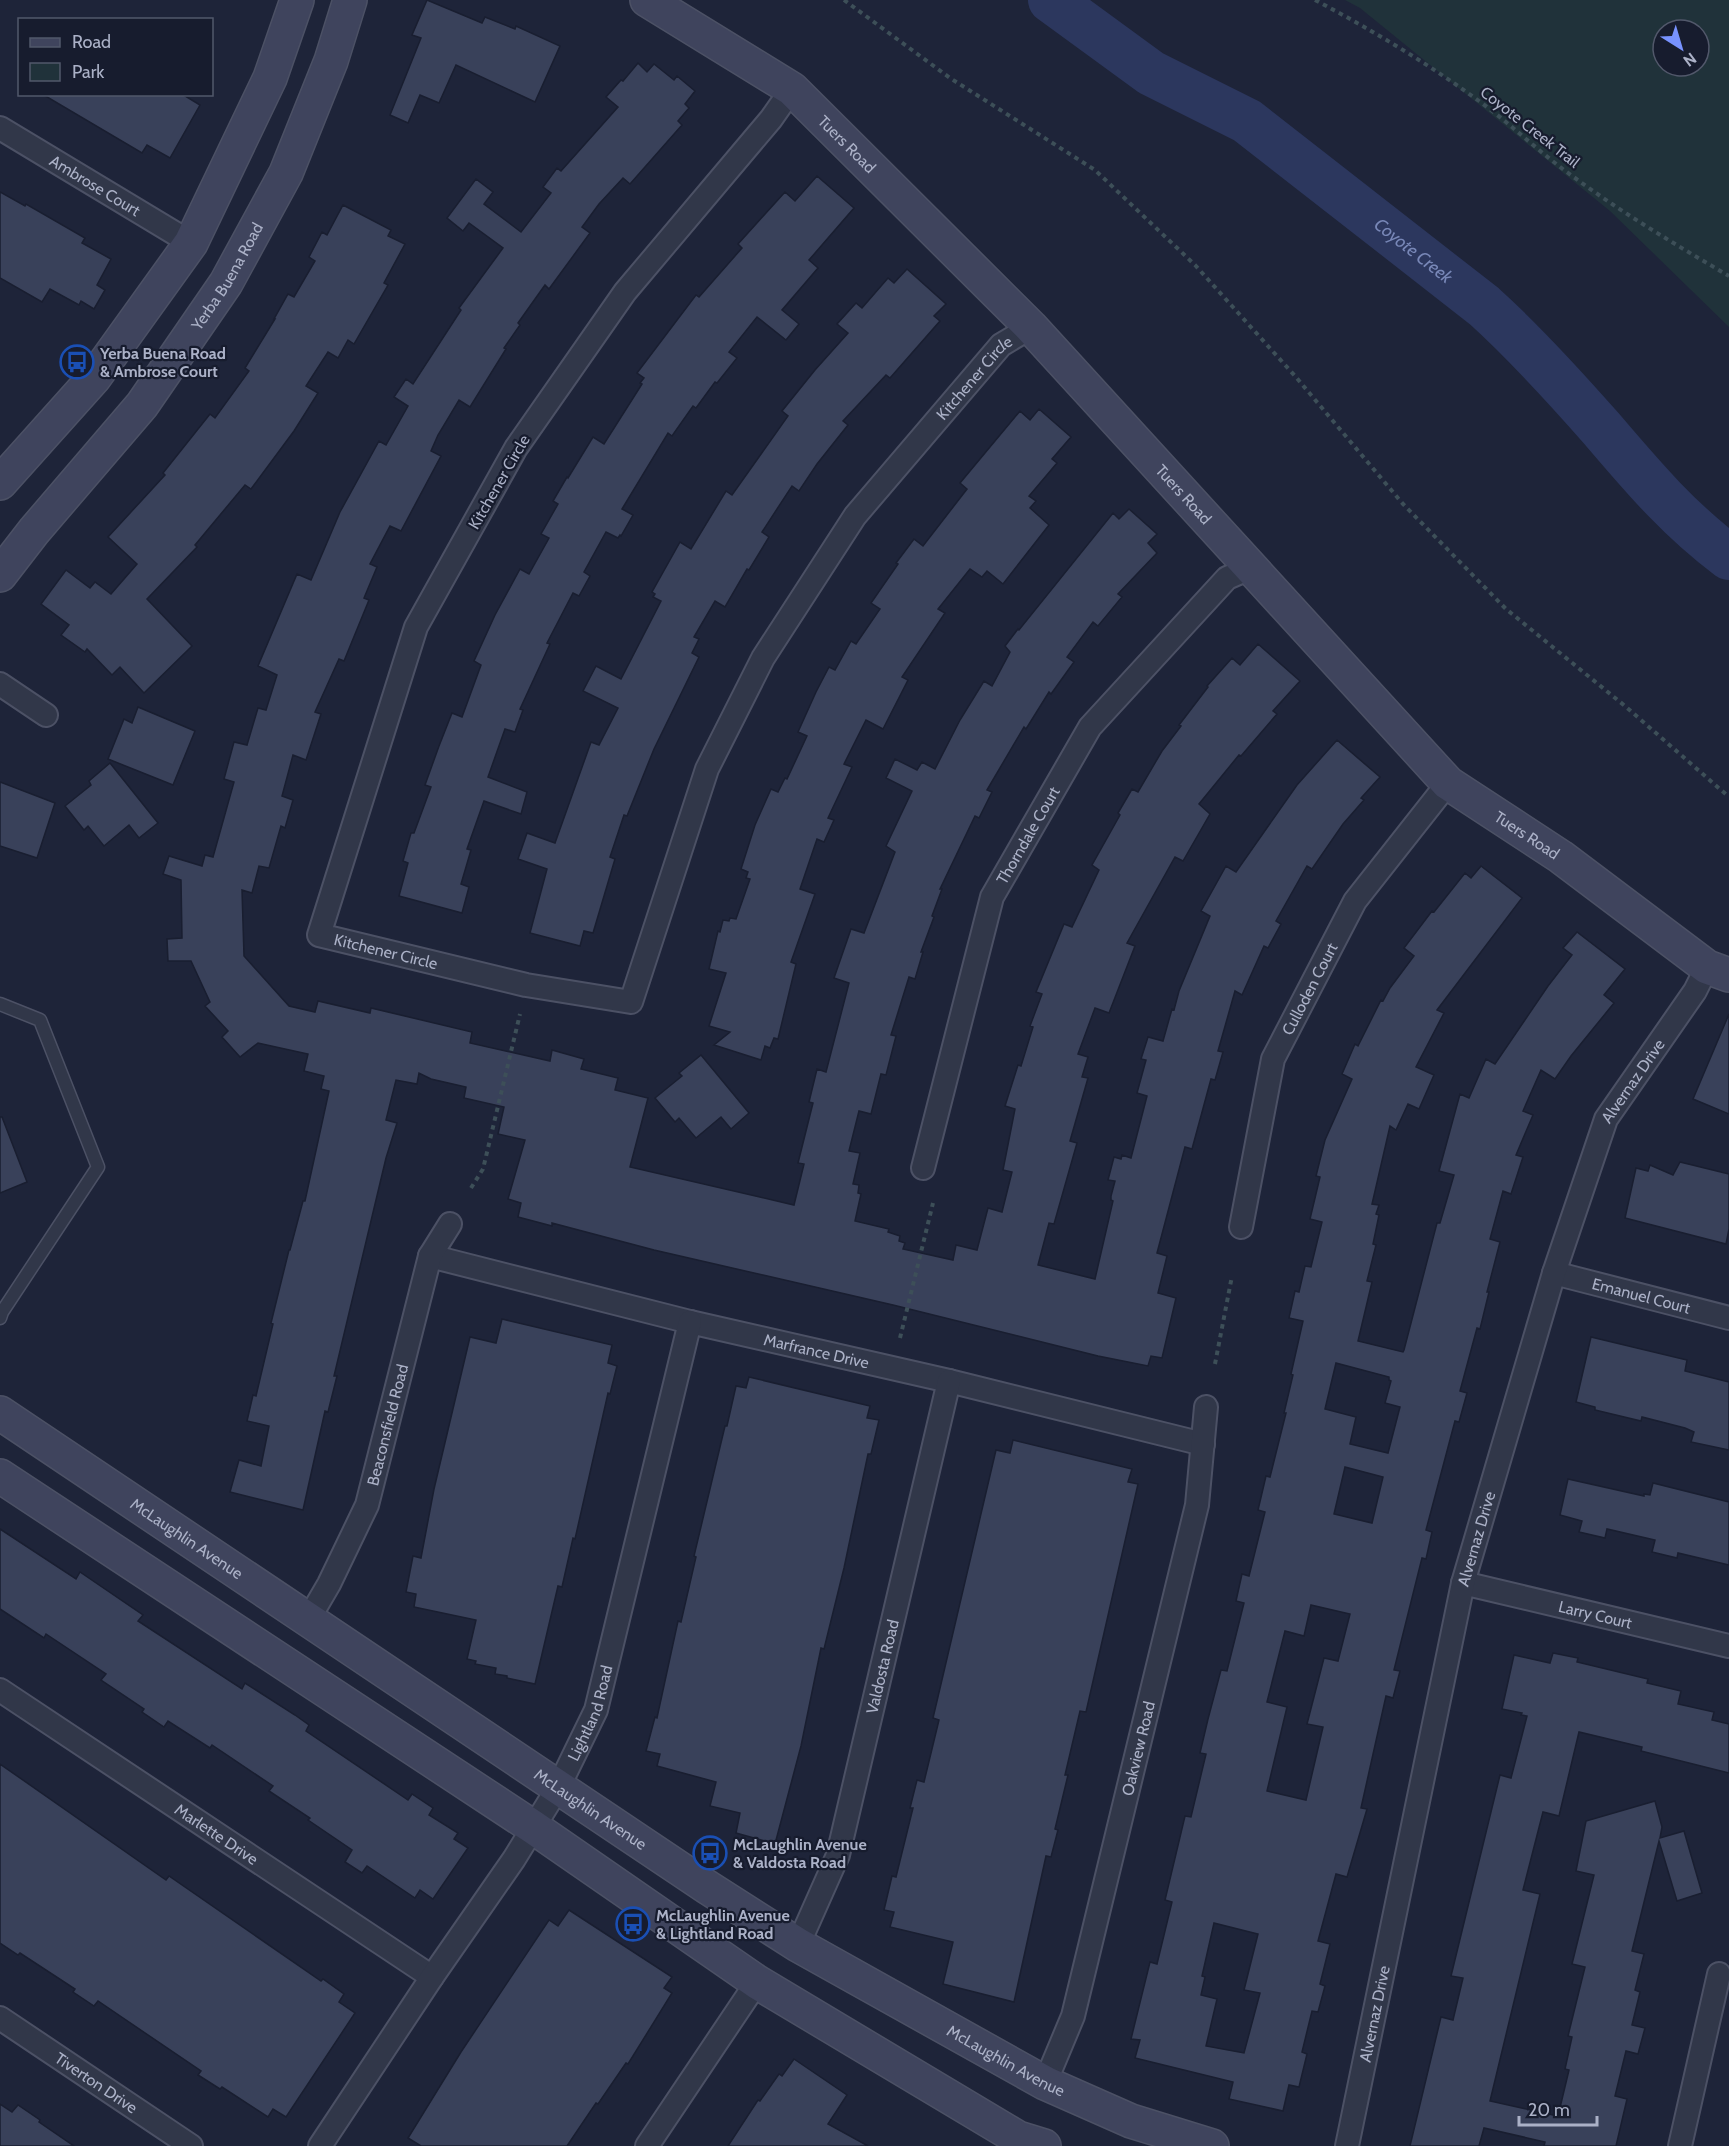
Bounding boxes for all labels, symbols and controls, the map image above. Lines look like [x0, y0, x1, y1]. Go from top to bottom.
legend [18, 18, 213, 96]
north arrow [1651, 18, 1711, 78]
text: Road [72, 31, 111, 53]
text: N [1679, 49, 1700, 71]
text: Park [72, 61, 105, 83]
street label: Coyote Creek Trail [1477, 82, 1584, 172]
street label: Tuers Road [814, 111, 880, 177]
street label: Ambrose Court [46, 151, 144, 220]
water label: Coyote Creek [1370, 213, 1458, 289]
street label: Yerba Buena Road [187, 219, 267, 334]
street label: Kitchener Circle [932, 331, 1015, 423]
bus stop icon: Yerba Buena Road & Ambrose Court [59, 344, 95, 380]
place label: Yerba Buena Road & Ambrose Court [99, 344, 226, 381]
street label: Kitchener Circle [464, 431, 534, 533]
street label: Tuers Road [1152, 461, 1216, 528]
street label: Thorndale Court [992, 783, 1063, 887]
street label: Tuers Road [1491, 807, 1563, 863]
street label: Kitchener Circle [332, 929, 440, 973]
street label: Culloden Court [1278, 939, 1341, 1038]
street label: Alvernaz Drive [1597, 1035, 1668, 1126]
street label: Emanuel Court [1590, 1274, 1693, 1317]
street label: Marfrance Drive [762, 1330, 871, 1372]
street label: Beaconsfield Road [363, 1362, 412, 1488]
street label: Alvernaz Drive [1453, 1489, 1499, 1588]
street label: McLaughlin Avenue [127, 1494, 247, 1583]
street label: Larry Court [1557, 1596, 1635, 1632]
street label: Valdosta Road [862, 1618, 902, 1716]
street label: Lightland Road [563, 1663, 616, 1764]
street label: Oakview Road [1117, 1699, 1159, 1798]
street label: McLaughlin Avenue [531, 1765, 650, 1853]
street label: Marlette Drive [171, 1799, 262, 1868]
bus stop icon: McLaughlin Avenue & Valdosta Road [692, 1835, 728, 1871]
place label: McLaughlin Avenue & Valdosta Road [733, 1835, 867, 1872]
bus stop icon: McLaughlin Avenue & Lightland Road [615, 1906, 651, 1942]
place label: McLaughlin Avenue & Lightland Road [656, 1906, 790, 1943]
street label: Alvernaz Drive [1355, 1964, 1393, 2064]
street label: McLaughlin Avenue [944, 2021, 1068, 2100]
street label: Tiverton Drive [51, 2048, 141, 2117]
scale bar [1519, 2089, 1597, 2127]
text: 20 m [1528, 2099, 1570, 2121]

